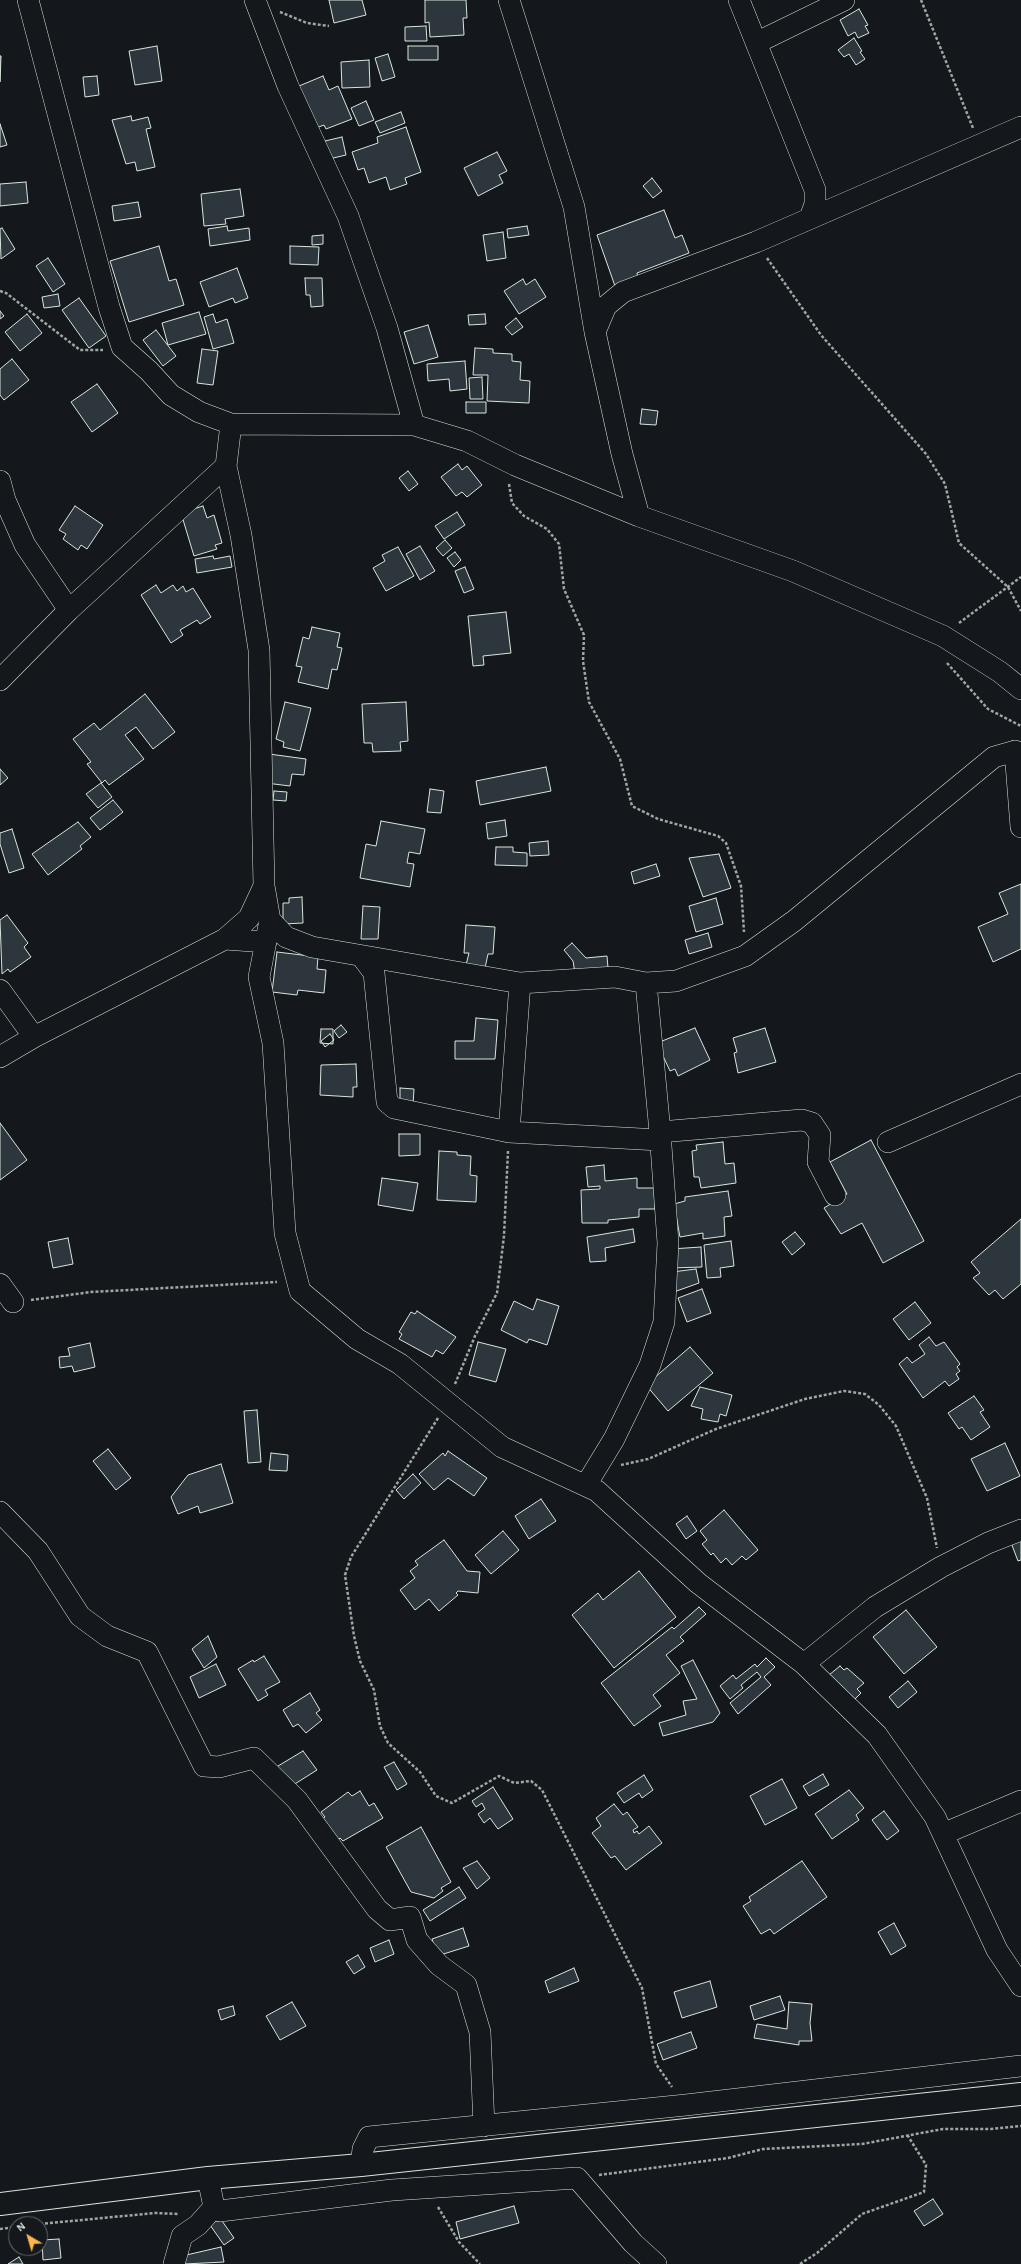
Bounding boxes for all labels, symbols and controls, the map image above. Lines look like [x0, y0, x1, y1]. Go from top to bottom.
north arrow [8, 2216, 48, 2256]
text: N [15, 2220, 27, 2234]

